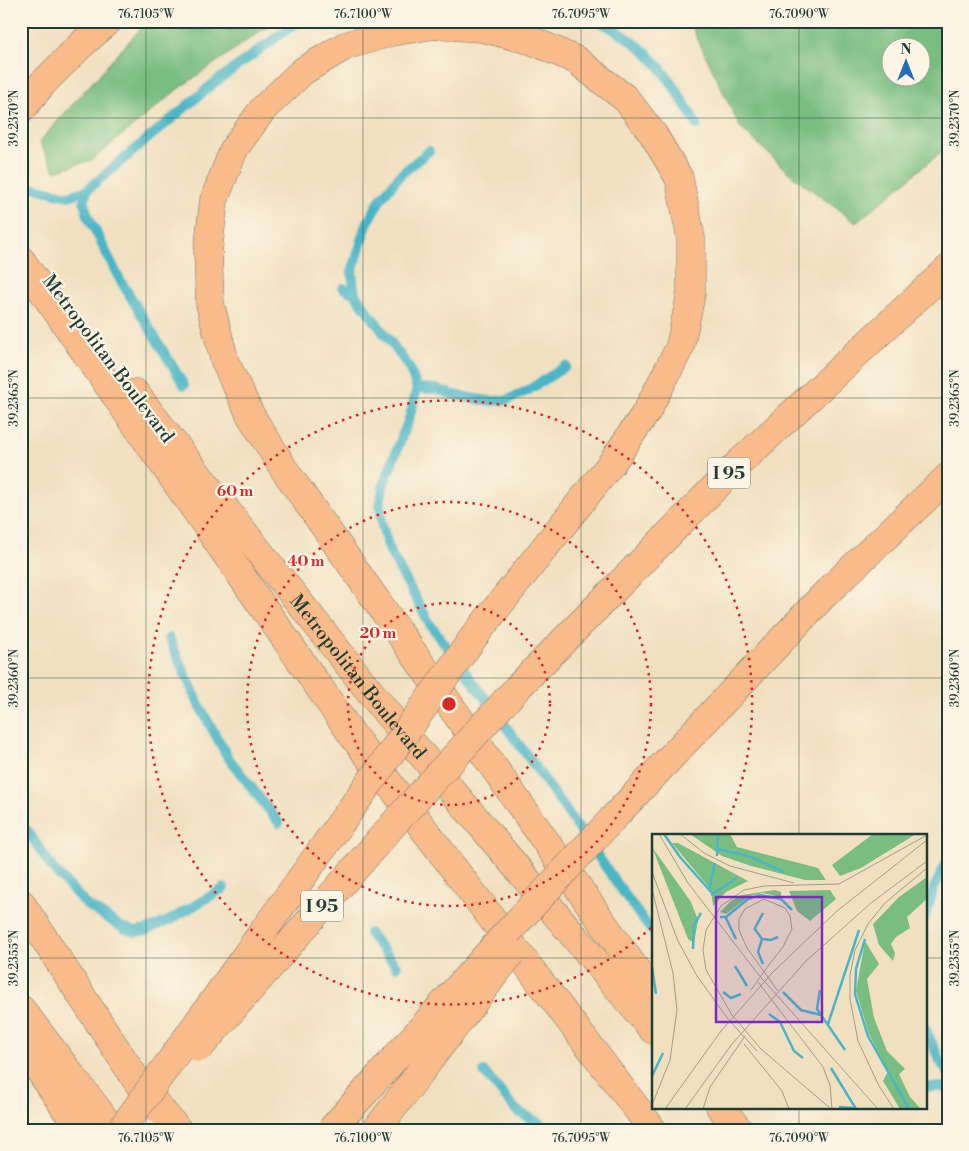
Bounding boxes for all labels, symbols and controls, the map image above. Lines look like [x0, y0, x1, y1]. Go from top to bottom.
text: 76.7105°W [118, 7, 175, 22]
text: 76.7100°W [334, 7, 393, 22]
text: 76.7095°W [552, 7, 611, 22]
text: 76.7090°W [769, 7, 830, 22]
north arrow [882, 38, 932, 88]
text: N [900, 41, 912, 59]
text: 39.2370°N [7, 90, 22, 146]
text: 39.2370°N [948, 90, 963, 146]
street label: Metropolitan Boulevard [37, 270, 180, 448]
text: 39.2365°N [7, 369, 22, 427]
text: 39.2365°N [948, 369, 963, 427]
road number: I 95 [708, 458, 750, 488]
text: 60 m [217, 482, 254, 501]
text: 40 m [287, 552, 325, 571]
street label: Metropolitan Boulevard [284, 590, 432, 765]
text: 20 m [360, 624, 397, 643]
text: 39.2360°N [7, 649, 22, 707]
text: 39.2360°N [948, 649, 963, 707]
centre of rings [440, 695, 458, 713]
inset map [652, 834, 926, 1108]
road number: I 95 [301, 890, 343, 921]
text: 39.2355°N [7, 930, 22, 986]
text: 39.2355°N [948, 930, 963, 986]
text: 76.7105°W [118, 1131, 175, 1146]
text: 76.7100°W [334, 1131, 393, 1146]
text: 76.7095°W [552, 1131, 611, 1146]
text: 76.7090°W [769, 1131, 830, 1146]

